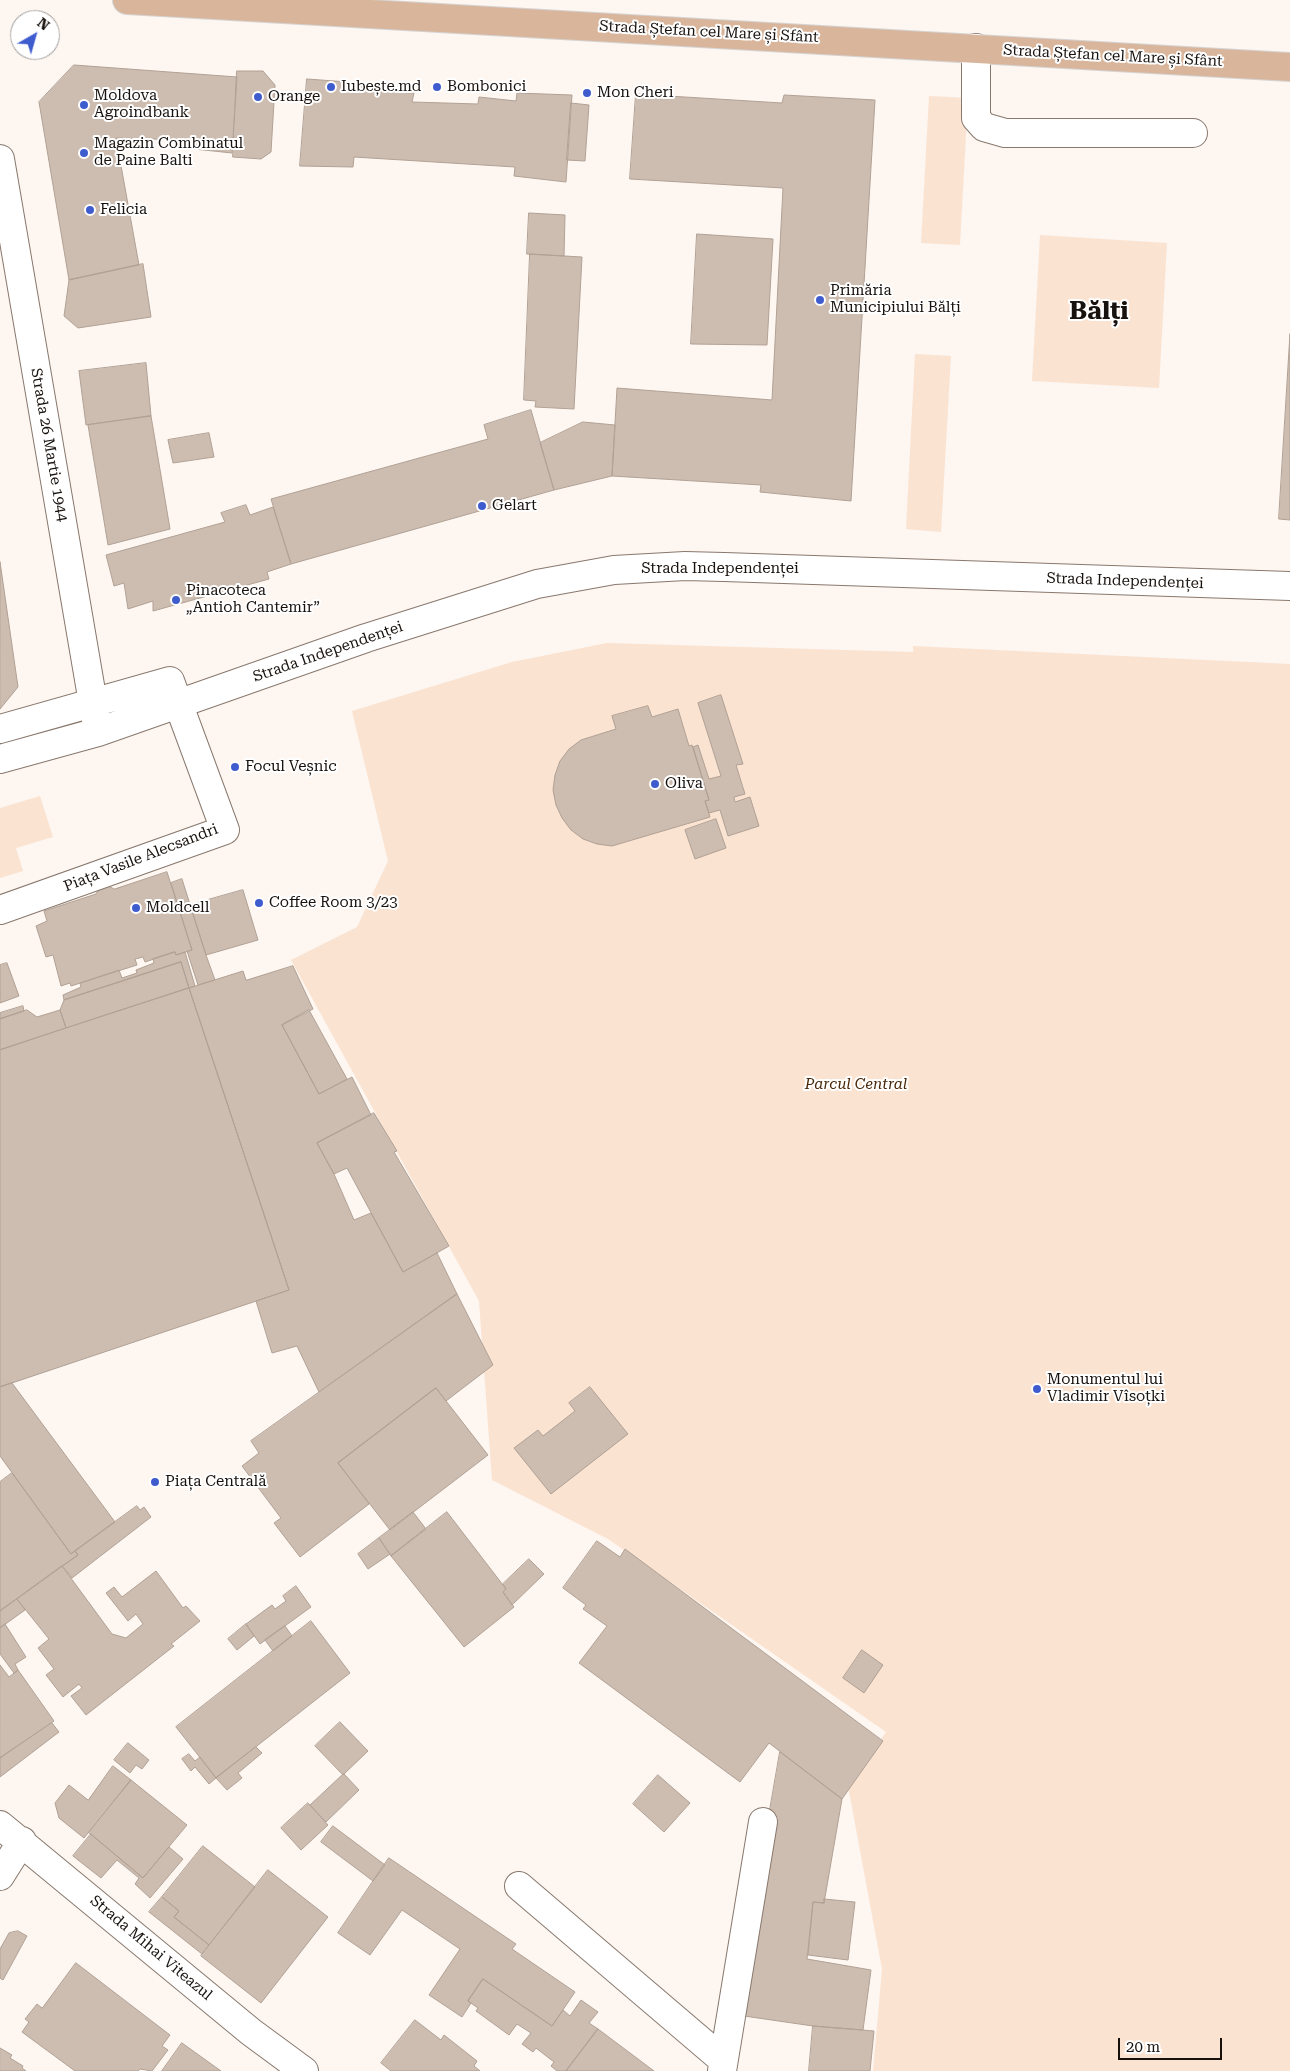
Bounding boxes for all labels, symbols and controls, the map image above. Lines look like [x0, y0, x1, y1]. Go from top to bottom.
north arrow [10, 10, 60, 60]
text: N [34, 14, 53, 34]
street label: Strada Ștefan cel Mare și Sfânt [599, 17, 819, 47]
street label: Strada Ștefan cel Mare și Sfânt [1003, 41, 1223, 71]
place label: Iubește.md [341, 78, 421, 96]
place label: Bombonici [447, 78, 526, 96]
marker: Iubește.md [325, 81, 337, 93]
marker: Bombonici [431, 81, 443, 93]
place label: Mon Cheri [597, 84, 673, 102]
place label: Moldova Agroindbank [94, 87, 189, 122]
marker: Mon Cheri [581, 87, 593, 99]
place label: Orange [268, 88, 320, 106]
marker: Orange [252, 91, 264, 103]
marker: Moldova Agroindbank [78, 99, 90, 111]
place label: Magazin Combinatul de Paine Balti [94, 135, 243, 170]
marker: Magazin Combinatul de Paine Balti [78, 147, 90, 159]
place label: Felicia [100, 201, 147, 219]
marker: Felicia [84, 204, 96, 216]
place label: Primăria Municipiului Bălți [830, 282, 961, 317]
marker: Primăria Municipiului Bălți [814, 294, 826, 306]
district label: Bălți [1069, 297, 1129, 327]
street label: Strada 26 Martie 1944 [27, 367, 71, 523]
place label: Gelart [492, 497, 537, 515]
marker: Gelart [476, 500, 488, 512]
street label: Strada Independenței [641, 560, 799, 578]
street label: Strada Independenței [1046, 569, 1204, 593]
place label: Pinacoteca „Antioh Cantemir” [186, 582, 320, 617]
marker: Pinacoteca „Antioh Cantemir” [170, 594, 182, 606]
street label: Strada Independenței [251, 618, 405, 686]
place label: Focul Veșnic [245, 758, 337, 776]
marker: Focul Veșnic [229, 761, 241, 773]
place label: Oliva [665, 775, 703, 793]
marker: Oliva [649, 778, 661, 790]
street label: Piața Vasile Alecsandri [61, 820, 221, 896]
place label: Coffee Room 3/23 [269, 894, 398, 912]
marker: Coffee Room 3/23 [253, 897, 265, 909]
place label: Moldcell [146, 899, 209, 917]
marker: Moldcell [130, 902, 142, 914]
park label: Parcul Central [805, 1076, 907, 1094]
place label: Monumentul lui Vladimir Vîsoțki [1047, 1371, 1165, 1406]
marker: Monumentul lui Vladimir Vîsoțki [1031, 1383, 1043, 1395]
place label: Piața Centrală [165, 1473, 266, 1491]
marker: Piața Centrală [149, 1476, 161, 1488]
street label: Strada Mihai Viteazul [86, 1892, 216, 2004]
scale bar [1120, 2028, 1224, 2060]
text: 20 m [1126, 2038, 1160, 2056]

